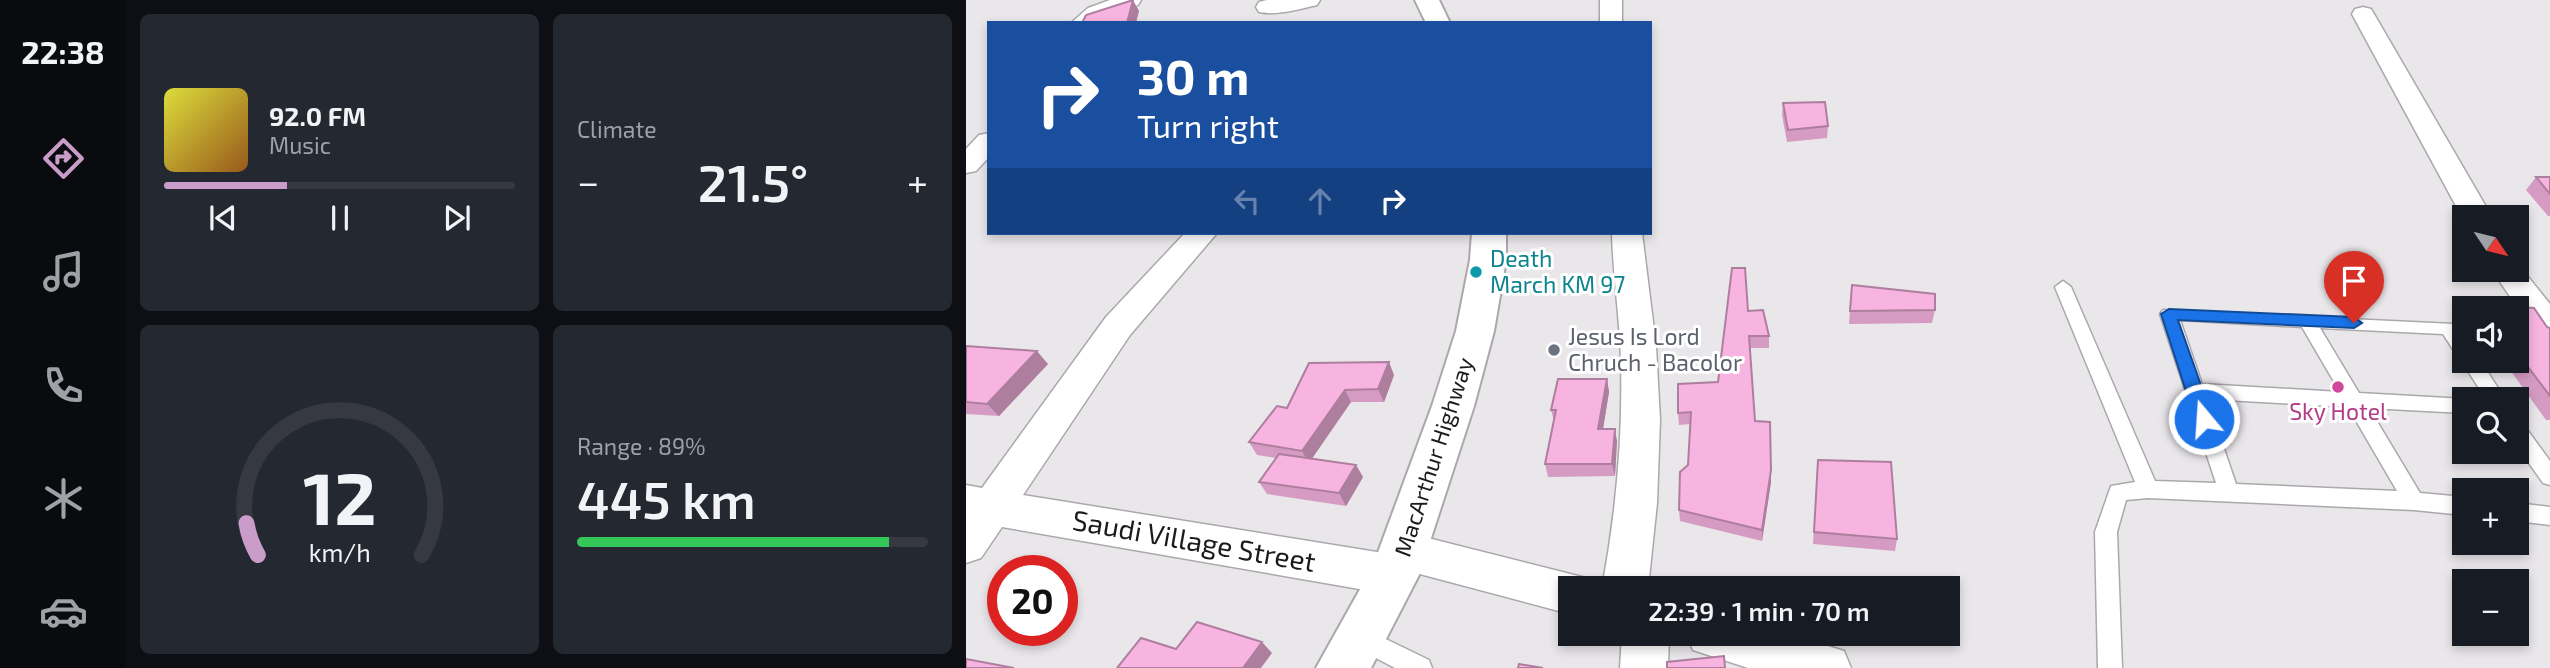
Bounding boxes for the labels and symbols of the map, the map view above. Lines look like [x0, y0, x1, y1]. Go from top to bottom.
north arrow [2452, 205, 2529, 282]
place label: Death March KM 97 [1490, 244, 1626, 298]
pin [2324, 251, 2384, 323]
marker: Death March KM 97 [1468, 264, 1484, 280]
place label: Jesus Is Lord Chruch - Bacolor [1568, 322, 1742, 376]
marker: Jesus Is Lord Chruch - Bacolor [1546, 342, 1562, 358]
street label: MacArthur Highway [1388, 354, 1478, 560]
marker: Sky Hotel [2330, 379, 2346, 395]
position arrow [2167, 382, 2241, 456]
place label: Sky Hotel [2289, 397, 2387, 425]
street label: Saudi Village Street [1070, 502, 1318, 578]
speed limit sign: 20 [987, 555, 1078, 646]

